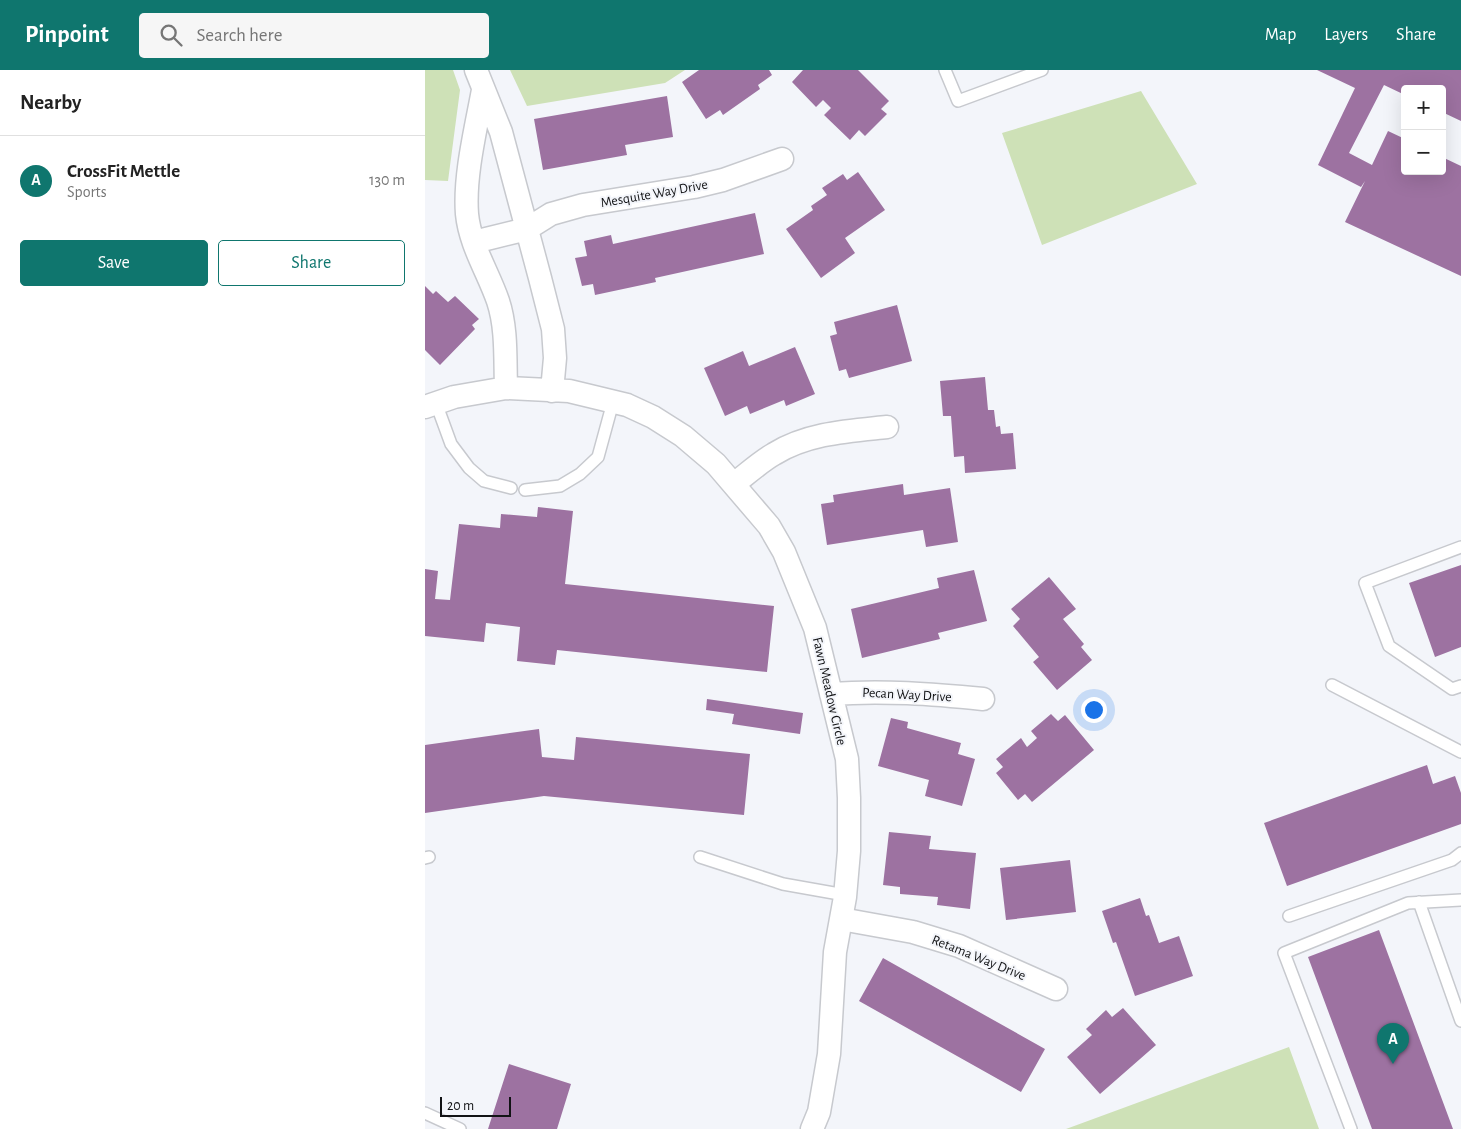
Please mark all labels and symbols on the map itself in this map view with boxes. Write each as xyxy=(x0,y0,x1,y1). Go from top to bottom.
street label: Mesquite Way Drive xyxy=(600,178,709,210)
street label: Fawn Meadow Circle xyxy=(810,636,848,747)
street label: Pecan Way Drive xyxy=(862,686,952,704)
your location xyxy=(1081,697,1107,723)
street label: Retama Way Drive xyxy=(930,933,1028,983)
pin: A xyxy=(1377,1023,1409,1064)
scale bar xyxy=(440,1094,511,1117)

